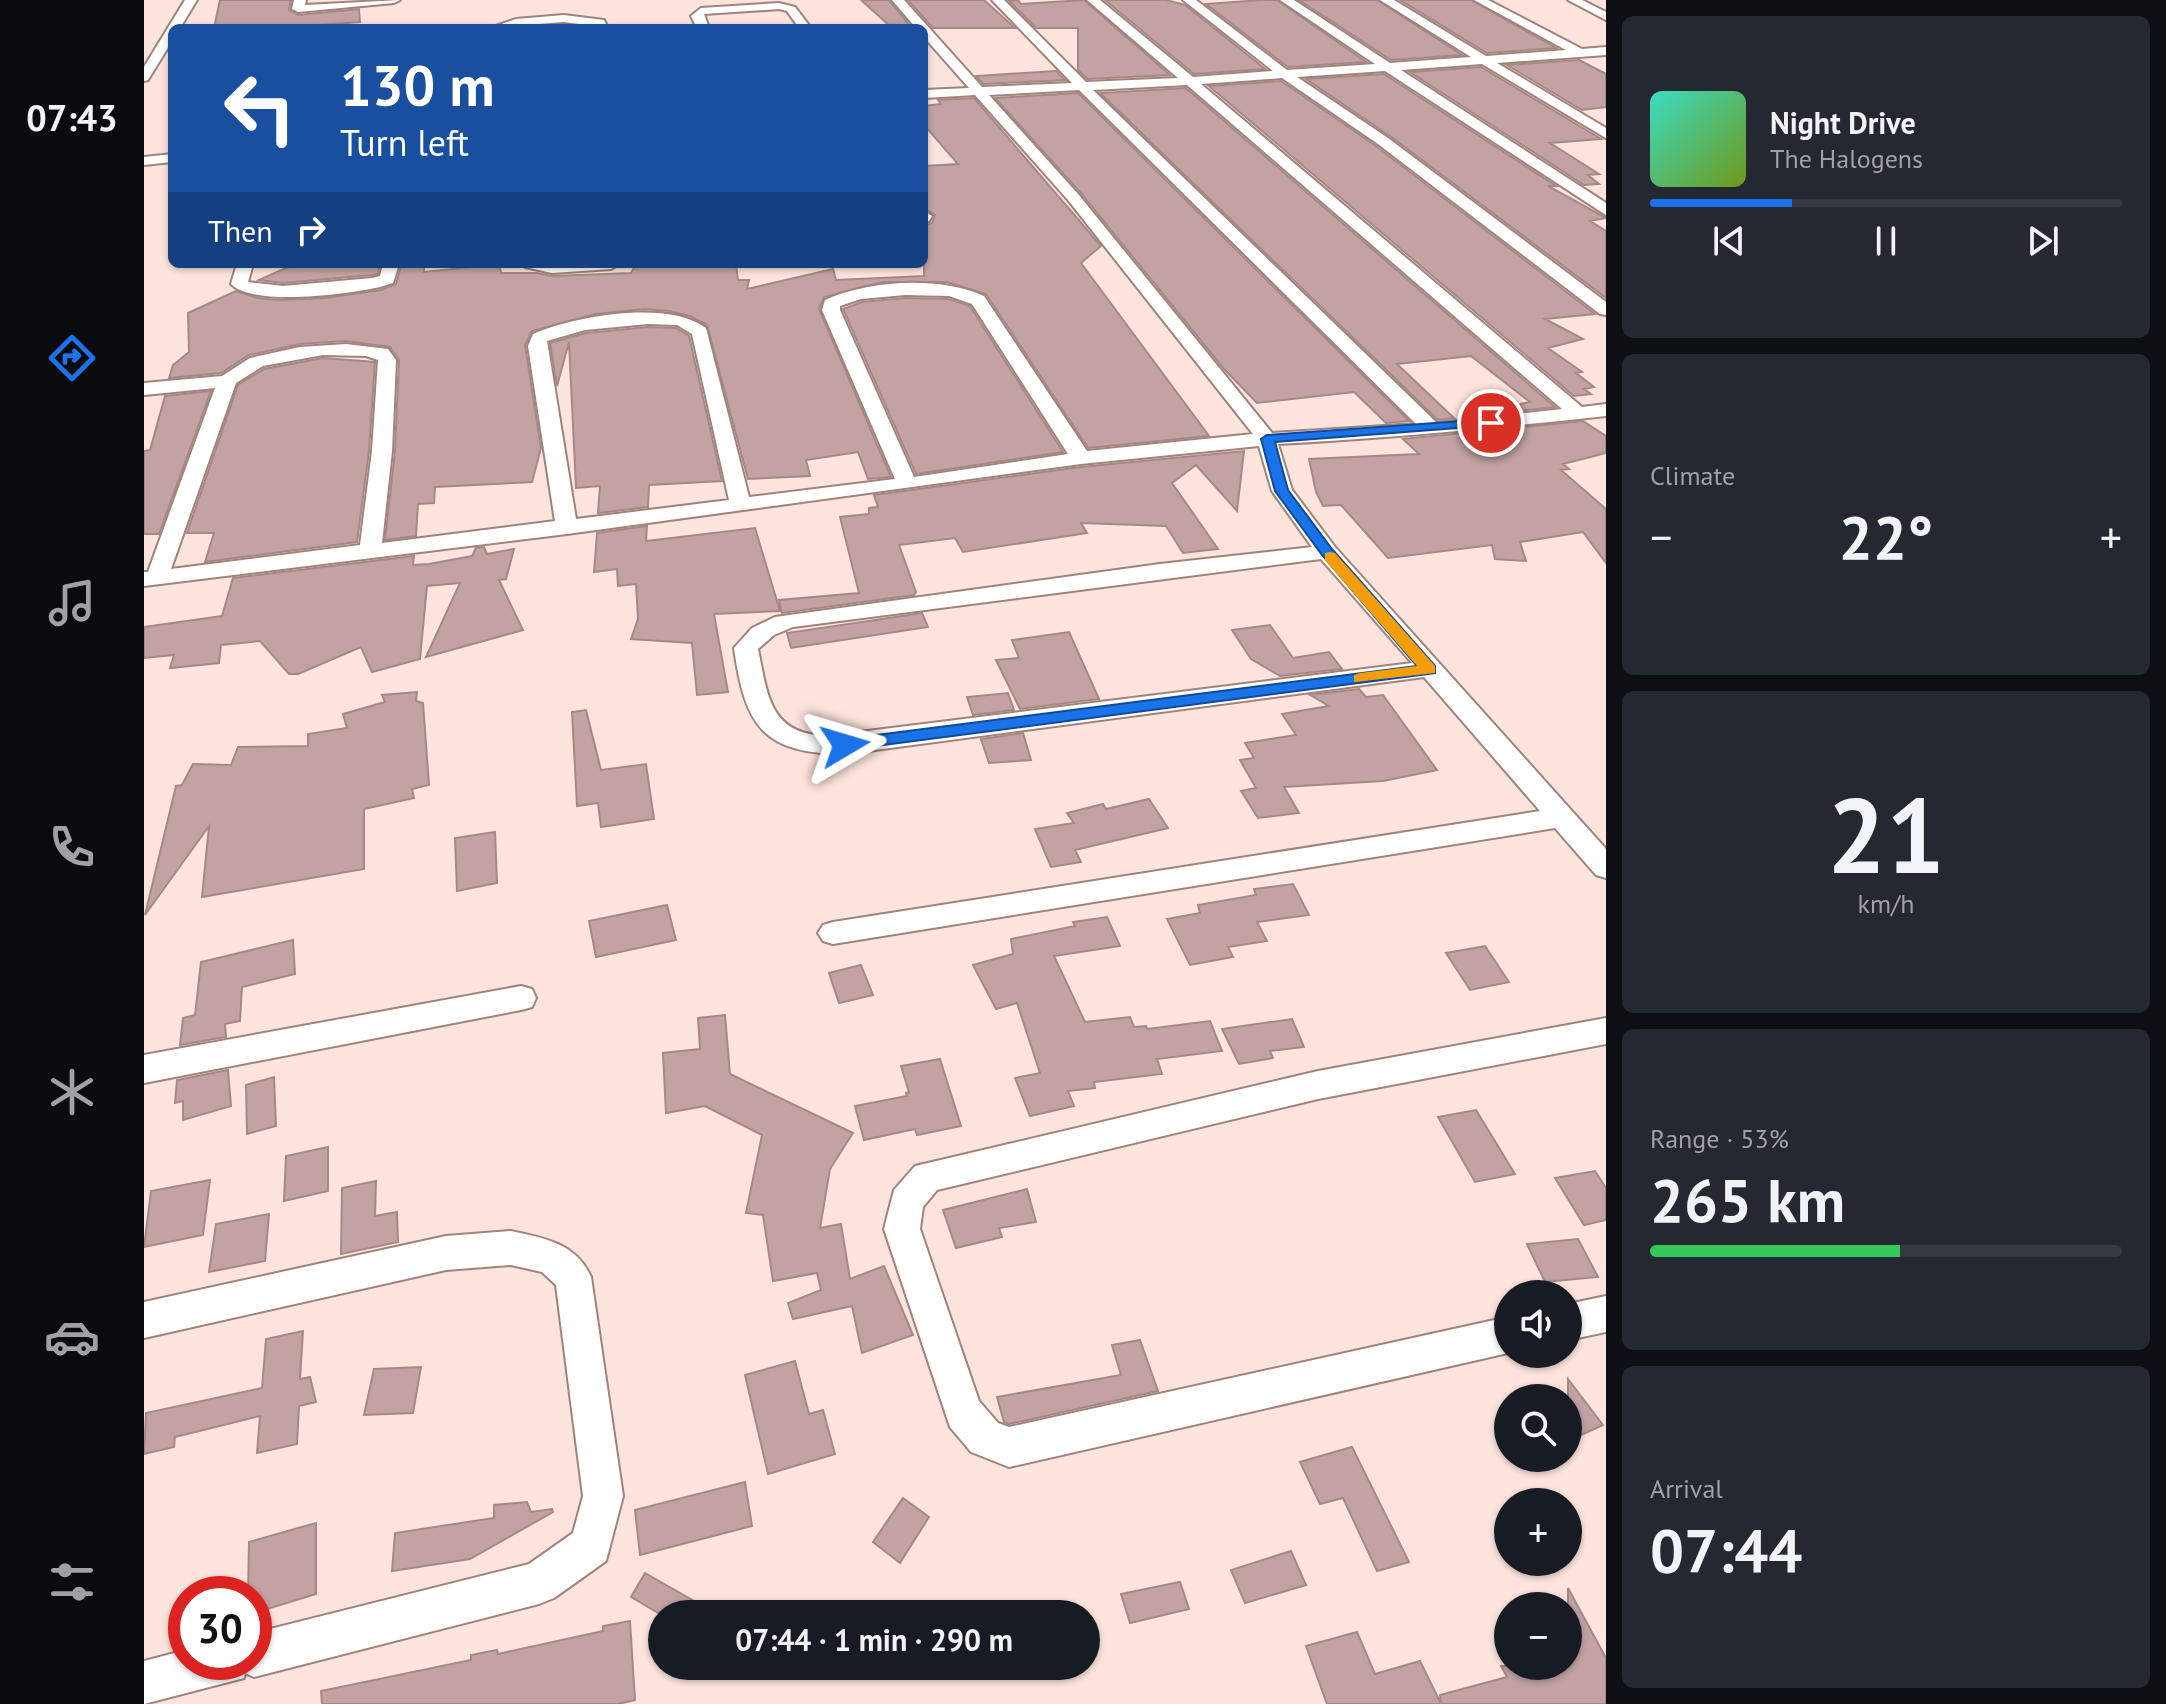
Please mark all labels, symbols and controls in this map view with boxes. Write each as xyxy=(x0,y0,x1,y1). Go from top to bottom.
text: 130 m xyxy=(340,49,495,121)
icon: left xyxy=(208,56,312,160)
text: 07:43 xyxy=(26,94,118,141)
text: Night Drive xyxy=(1770,103,1916,142)
text: Turn left xyxy=(340,119,469,166)
text: The Halogens xyxy=(1770,142,1923,175)
icon: right xyxy=(289,208,333,252)
text: Then xyxy=(208,211,273,250)
icon: previous xyxy=(1707,219,1751,263)
icon: pause xyxy=(1864,219,1908,263)
icon: next xyxy=(2021,219,2065,263)
icon: directions xyxy=(44,330,100,386)
pin xyxy=(1457,389,1525,457)
icon: arrive xyxy=(1469,401,1513,445)
text: Climate xyxy=(1650,459,1735,492)
text: 22° xyxy=(1839,498,1933,576)
text: − xyxy=(1650,508,1672,565)
text: + xyxy=(2100,508,2122,565)
icon: music xyxy=(44,575,100,631)
position arrow xyxy=(803,703,887,787)
text: 21 xyxy=(1827,767,1945,902)
icon: phone xyxy=(44,819,100,875)
text: km/h xyxy=(1858,887,1915,920)
icon: climate xyxy=(44,1064,100,1120)
text: Range · 53% xyxy=(1650,1122,1789,1155)
text: 265 km xyxy=(1650,1161,1845,1239)
map controls xyxy=(1494,1280,1582,1680)
button: sound xyxy=(1494,1280,1582,1368)
icon: car xyxy=(44,1309,100,1365)
button: search xyxy=(1494,1384,1582,1472)
text: Arrival xyxy=(1650,1472,1723,1505)
button: + xyxy=(1494,1488,1582,1576)
text: 07:44 xyxy=(1650,1511,1802,1589)
icon: filters xyxy=(44,1554,100,1610)
speed limit sign: 30 xyxy=(168,1576,272,1680)
button: − xyxy=(1494,1592,1582,1680)
text: 07:44 · 1 min · 290 m xyxy=(735,1620,1013,1659)

